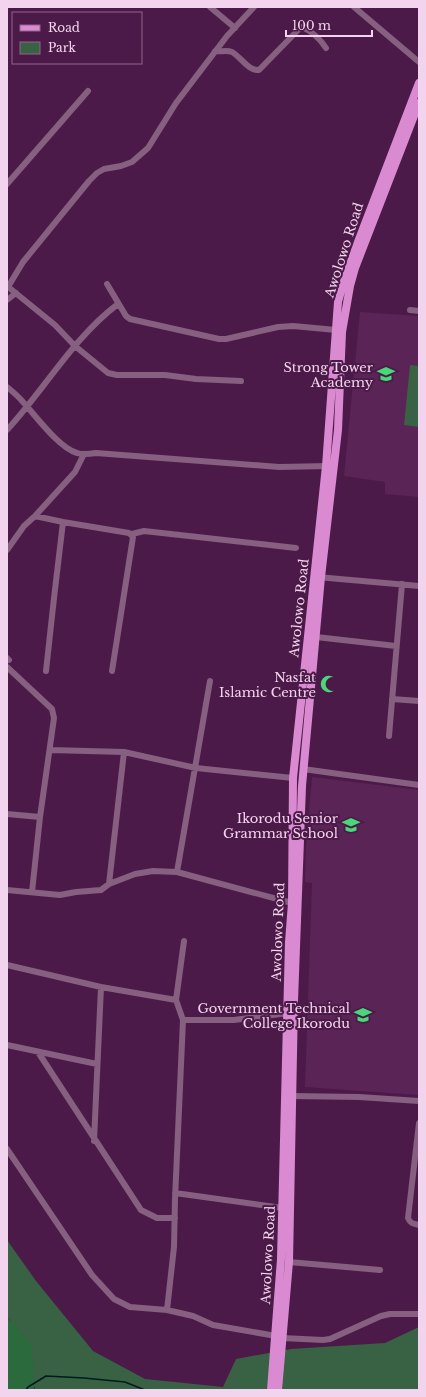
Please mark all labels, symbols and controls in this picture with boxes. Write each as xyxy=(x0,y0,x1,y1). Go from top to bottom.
legend xyxy=(12,12,142,64)
scale bar xyxy=(286,12,372,38)
text: 100 m xyxy=(292,18,331,33)
text: Road xyxy=(48,20,80,35)
text: Park xyxy=(48,40,76,55)
street label: Awolowo Road xyxy=(320,200,367,301)
place label: Strong Tower Academy xyxy=(284,359,374,391)
school or university icon: Strong Tower Academy xyxy=(376,364,396,384)
street label: Awolowo Road xyxy=(285,558,313,659)
place label: Nasfat Islamic Centre xyxy=(219,669,316,701)
mosque icon: Nasfat Islamic Centre xyxy=(319,674,339,694)
place label: Ikorodu Senior Grammar School xyxy=(223,810,339,842)
school or university icon: Ikorodu Senior Grammar School xyxy=(341,815,361,835)
street label: Awolowo Road xyxy=(268,882,288,983)
place label: Government Technical College Ikorodu xyxy=(197,1000,350,1032)
school or university icon: Government Technical College Ikorodu xyxy=(353,1005,373,1025)
street label: Awolowo Road xyxy=(257,1205,279,1306)

